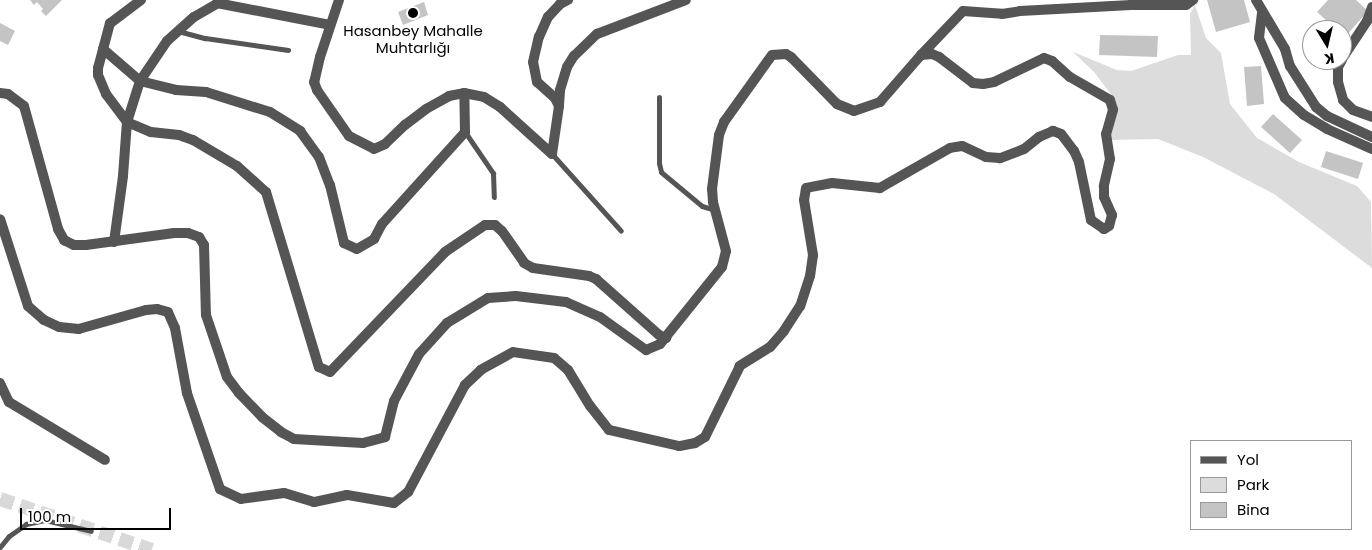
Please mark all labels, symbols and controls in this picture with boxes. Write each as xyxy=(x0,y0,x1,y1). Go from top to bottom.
marker: Hasanbey Mahalle Muhtarlığı xyxy=(407,7,419,19)
north arrow xyxy=(1302,20,1352,70)
place label: Hasanbey Mahalle Muhtarlığı xyxy=(343,21,483,56)
text: K xyxy=(1323,48,1336,69)
legend xyxy=(1190,440,1352,530)
text: Yol xyxy=(1237,449,1259,470)
text: Park xyxy=(1237,474,1269,495)
scale bar xyxy=(22,498,174,530)
text: Bina xyxy=(1237,499,1270,520)
text: 100 m xyxy=(28,506,71,527)

